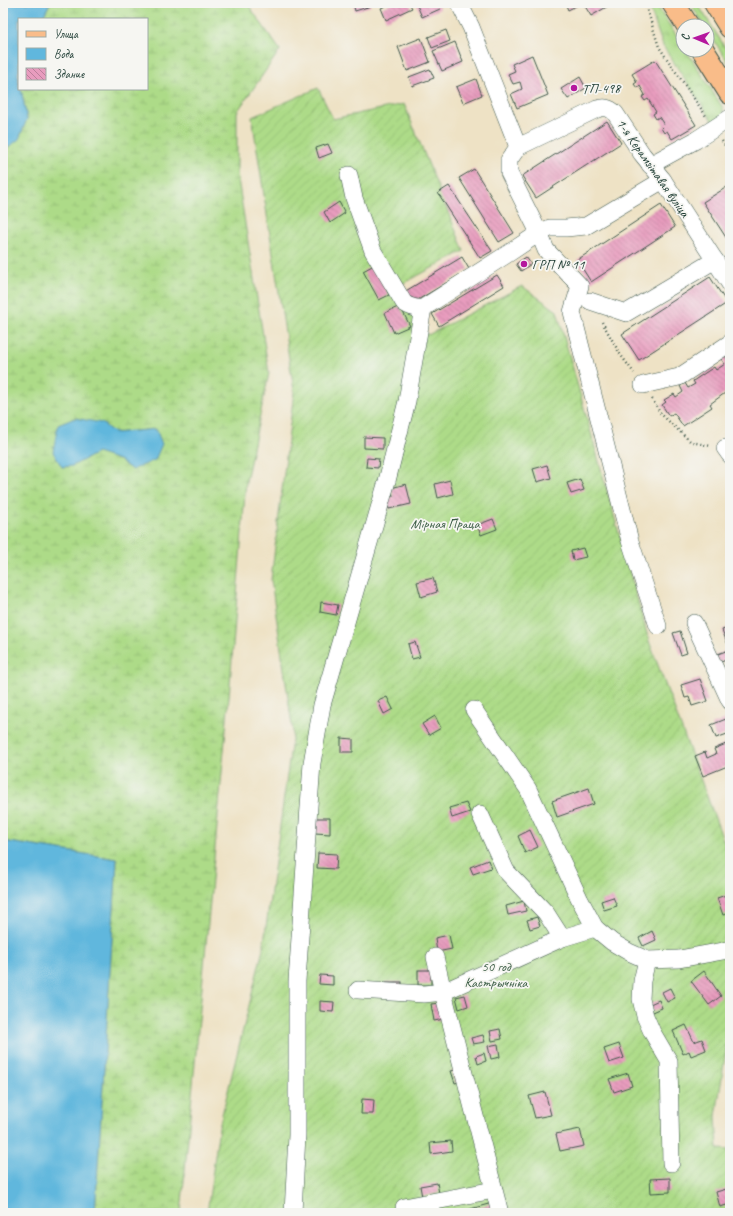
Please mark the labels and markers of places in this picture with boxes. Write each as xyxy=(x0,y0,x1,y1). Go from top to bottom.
place label: ТП-498 xyxy=(582,80,622,97)
marker: ТП-498 xyxy=(569,83,579,93)
place label: ГРП № 11 xyxy=(532,256,585,273)
marker: ГРП № 11 xyxy=(519,259,529,269)

